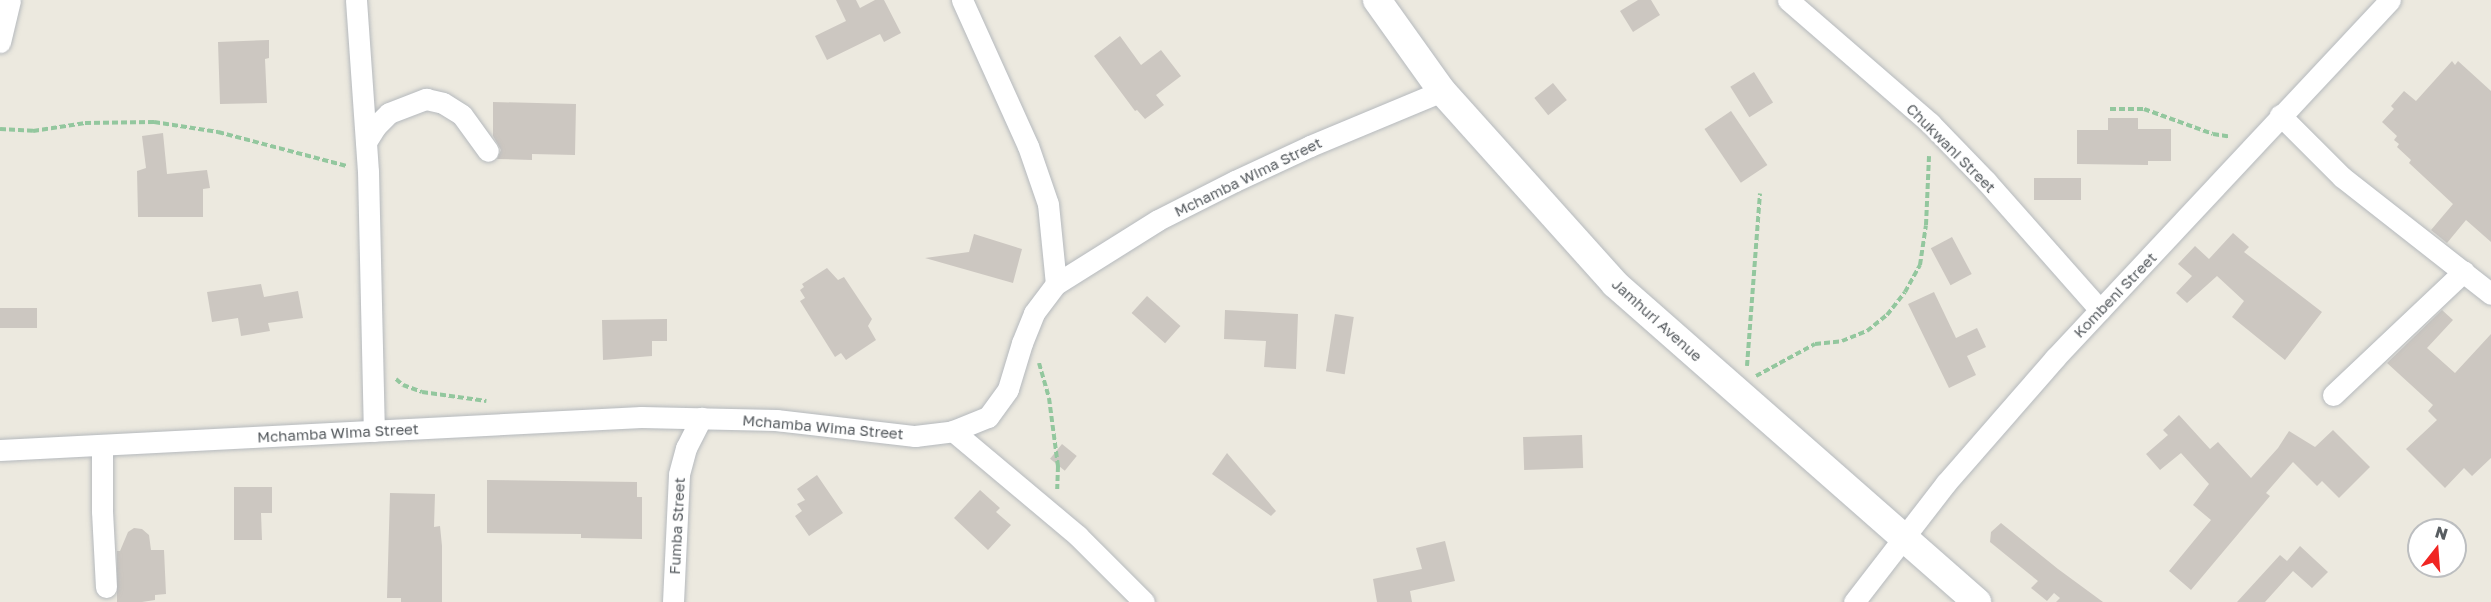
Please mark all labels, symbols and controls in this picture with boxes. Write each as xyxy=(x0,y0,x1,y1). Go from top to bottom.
street label: Chukwani Street xyxy=(1903,100,1999,196)
street label: Mchamba Wima Street xyxy=(1171,133,1325,221)
street label: Kombeni Street xyxy=(2070,249,2160,341)
street label: Jamhuri Avenue xyxy=(1608,275,1706,365)
street label: Mchamba Wima Street xyxy=(742,411,904,443)
street label: Mchamba Wima Street xyxy=(257,420,419,446)
street label: Fumba Street xyxy=(665,477,689,575)
north arrow xyxy=(2407,518,2467,578)
text: N xyxy=(2433,521,2450,544)

